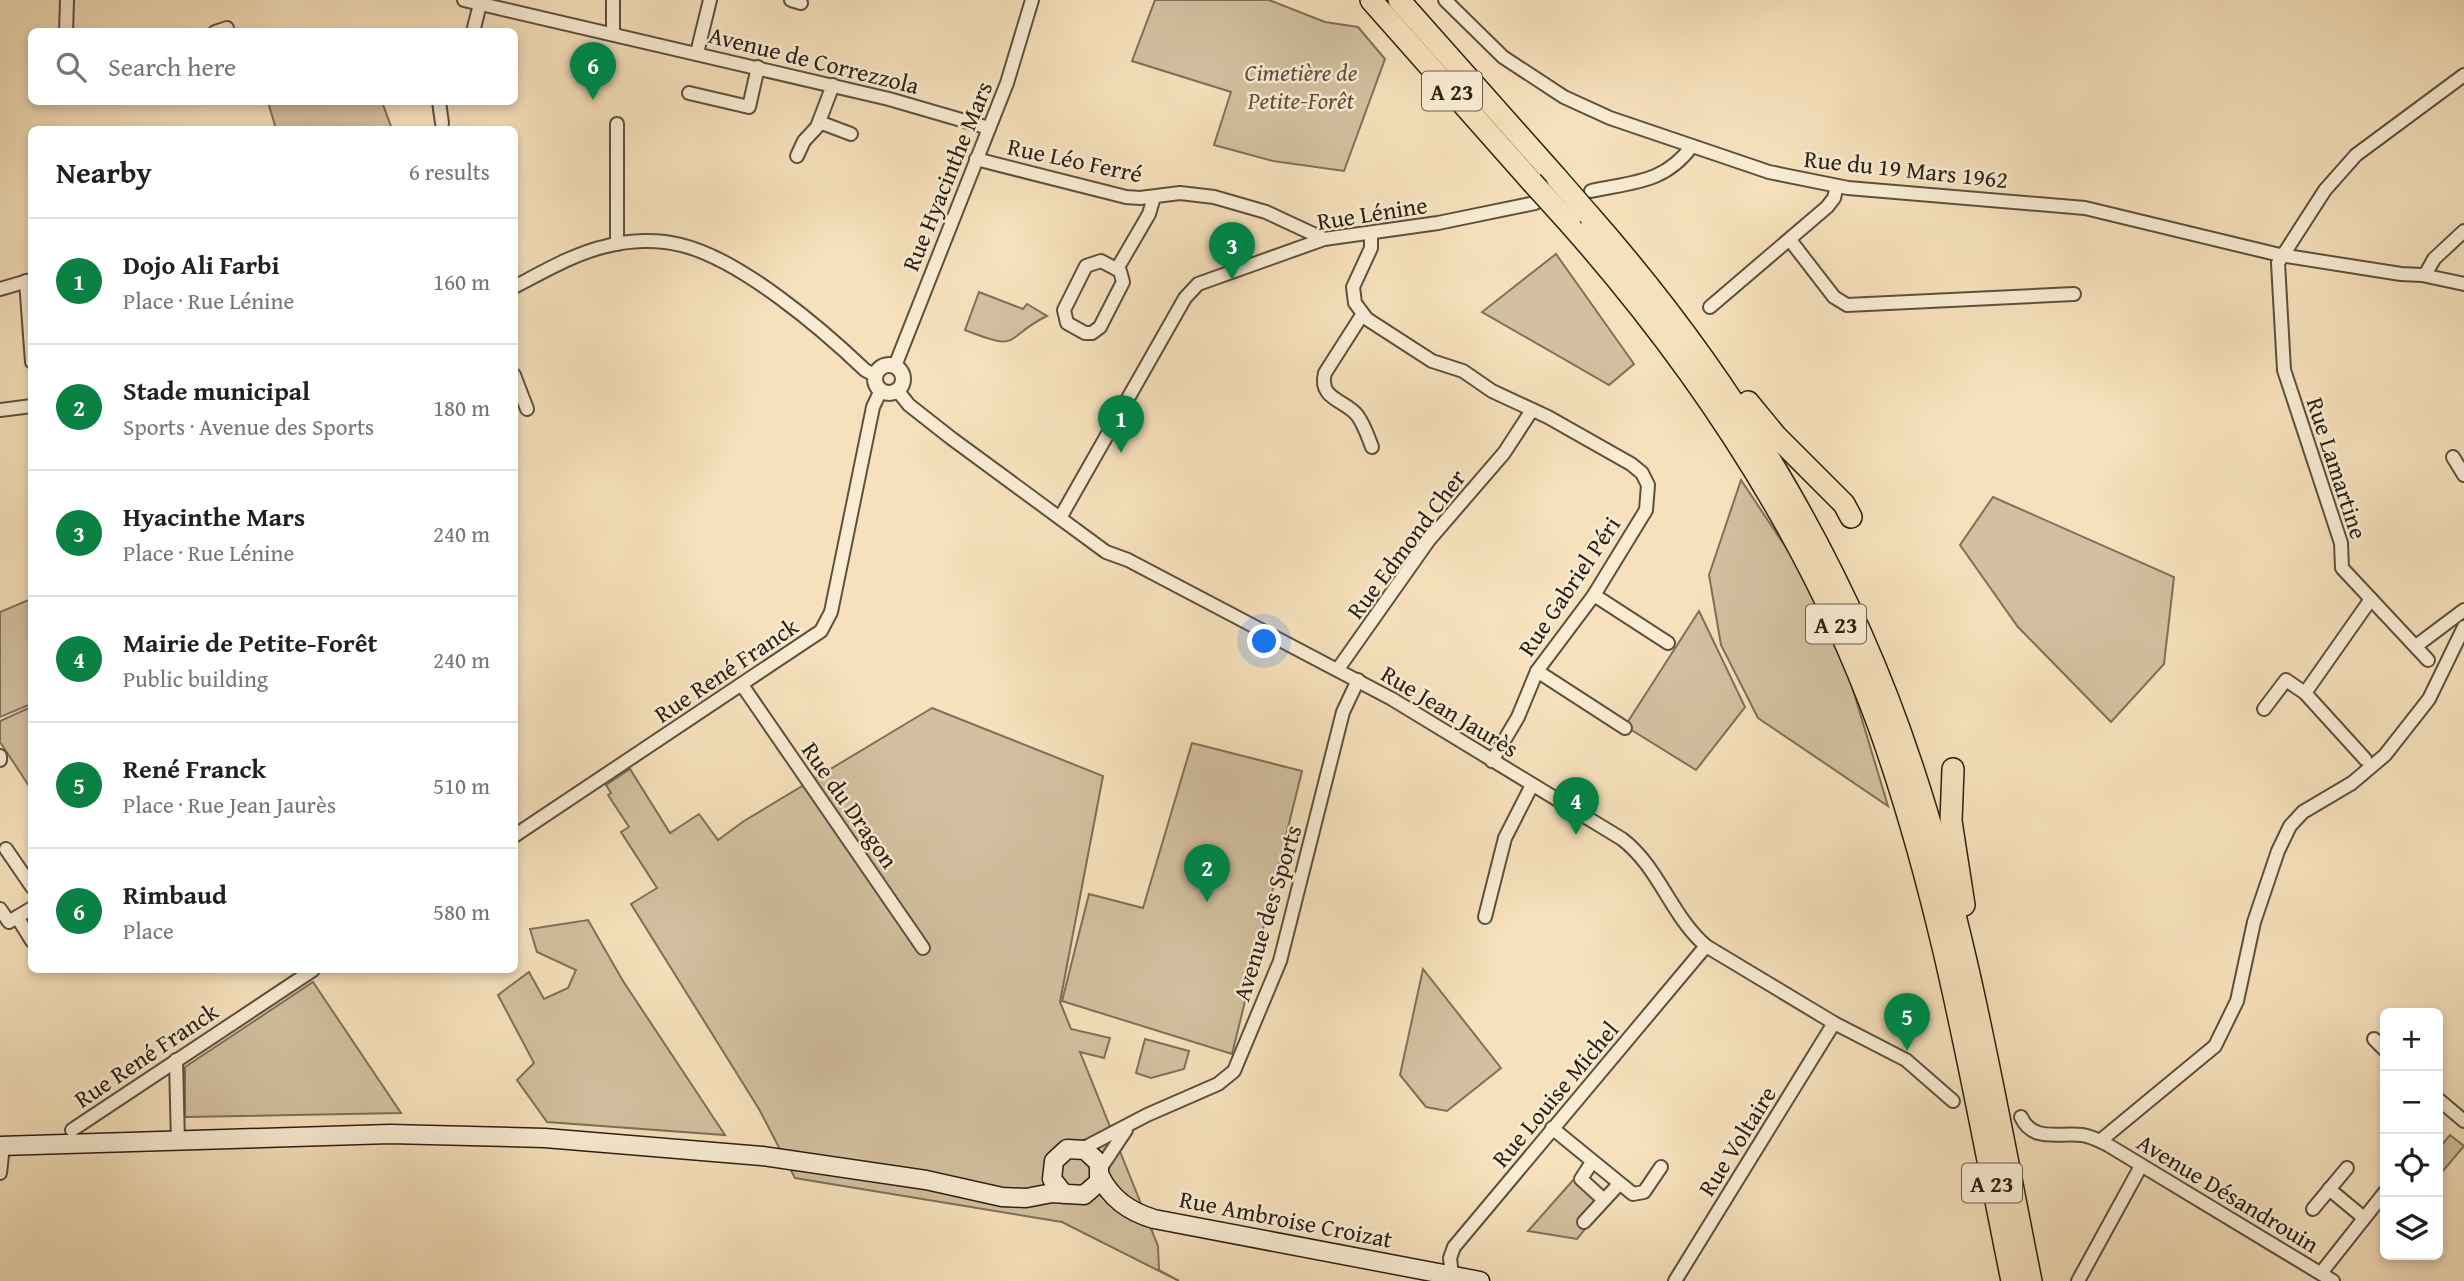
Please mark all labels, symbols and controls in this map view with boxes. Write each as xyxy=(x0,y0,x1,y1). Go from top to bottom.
street label: Avenue de Correzzola xyxy=(705,17,924,103)
search box xyxy=(28,28,518,105)
pin: 6 xyxy=(570,42,616,100)
text: Search here xyxy=(108,47,236,86)
icon: search xyxy=(52,48,90,86)
park label: Cimetière de Petite-Forêt xyxy=(1245,55,1358,118)
road number: A 23 xyxy=(1422,72,1482,110)
street label: Rue Hyacinthe Mars xyxy=(893,76,1001,276)
street label: Rue Léo Ferré xyxy=(1004,129,1146,191)
street label: Rue du 19 Mars 1962 xyxy=(1802,141,2010,197)
text: Nearby xyxy=(56,150,152,194)
text: 6 results xyxy=(409,155,490,188)
street label: Rue Lénine xyxy=(1314,187,1430,239)
pin: 3 xyxy=(1209,222,1255,280)
text: Dojo Ali Farbi xyxy=(123,245,280,284)
text: 1 xyxy=(73,265,85,298)
text: 160 m xyxy=(433,265,490,298)
text: Place · Rue Lénine xyxy=(123,284,294,317)
text: Stade municipal xyxy=(123,371,310,410)
text: 2 xyxy=(73,391,85,424)
text: 180 m xyxy=(433,391,490,424)
street label: Rue Lamartine xyxy=(2298,393,2376,543)
pin: 1 xyxy=(1098,395,1144,453)
text: Sports · Avenue des Sports xyxy=(123,410,374,443)
street label: Rue Edmond Cher xyxy=(1338,462,1474,626)
text: Hyacinthe Mars xyxy=(123,497,305,536)
street label: Rue Gabriel Péri xyxy=(1509,509,1629,663)
text: 3 xyxy=(73,517,85,550)
text: 240 m xyxy=(433,517,490,550)
text: Place · Rue Lénine xyxy=(123,536,294,569)
road number: A 23 xyxy=(1806,604,1866,644)
street label: Rue René Franck xyxy=(647,608,806,731)
text: Mairie de Petite-Forêt xyxy=(123,623,377,662)
your location xyxy=(1247,624,1281,658)
text: 4 xyxy=(73,643,85,676)
text: 240 m xyxy=(433,643,490,676)
street label: Rue Jean Jaurès xyxy=(1375,656,1525,766)
text: Public building xyxy=(123,662,268,695)
street label: Rue du Dragon xyxy=(793,734,907,876)
text: René Franck xyxy=(123,749,266,788)
text: 5 xyxy=(73,769,85,802)
text: 510 m xyxy=(433,769,490,802)
pin: 4 xyxy=(1553,777,1599,835)
text: Place · Rue Jean Jaurès xyxy=(123,788,336,821)
street label: Avenue des Sports xyxy=(1224,821,1310,1005)
pin: 2 xyxy=(1184,844,1230,902)
text: Rimbaud xyxy=(123,875,227,914)
text: 6 xyxy=(73,895,85,928)
text: 580 m xyxy=(433,895,490,928)
text: Place xyxy=(123,914,174,947)
street label: Rue René Franck xyxy=(67,993,226,1116)
pin: 5 xyxy=(1884,993,1930,1051)
map controls xyxy=(2380,1008,2443,1260)
button: + xyxy=(2380,1008,2443,1071)
street label: Rue Louise Michel xyxy=(1483,1013,1627,1175)
button: − xyxy=(2380,1071,2443,1134)
street label: Rue Voltaire xyxy=(1689,1079,1785,1203)
street label: Avenue Désandrouin xyxy=(2130,1125,2326,1262)
button: locate xyxy=(2380,1134,2443,1197)
road number: A 23 xyxy=(1962,1164,2022,1202)
street label: Rue Ambroise Croizat xyxy=(1176,1181,1396,1257)
button: layers xyxy=(2380,1197,2443,1260)

